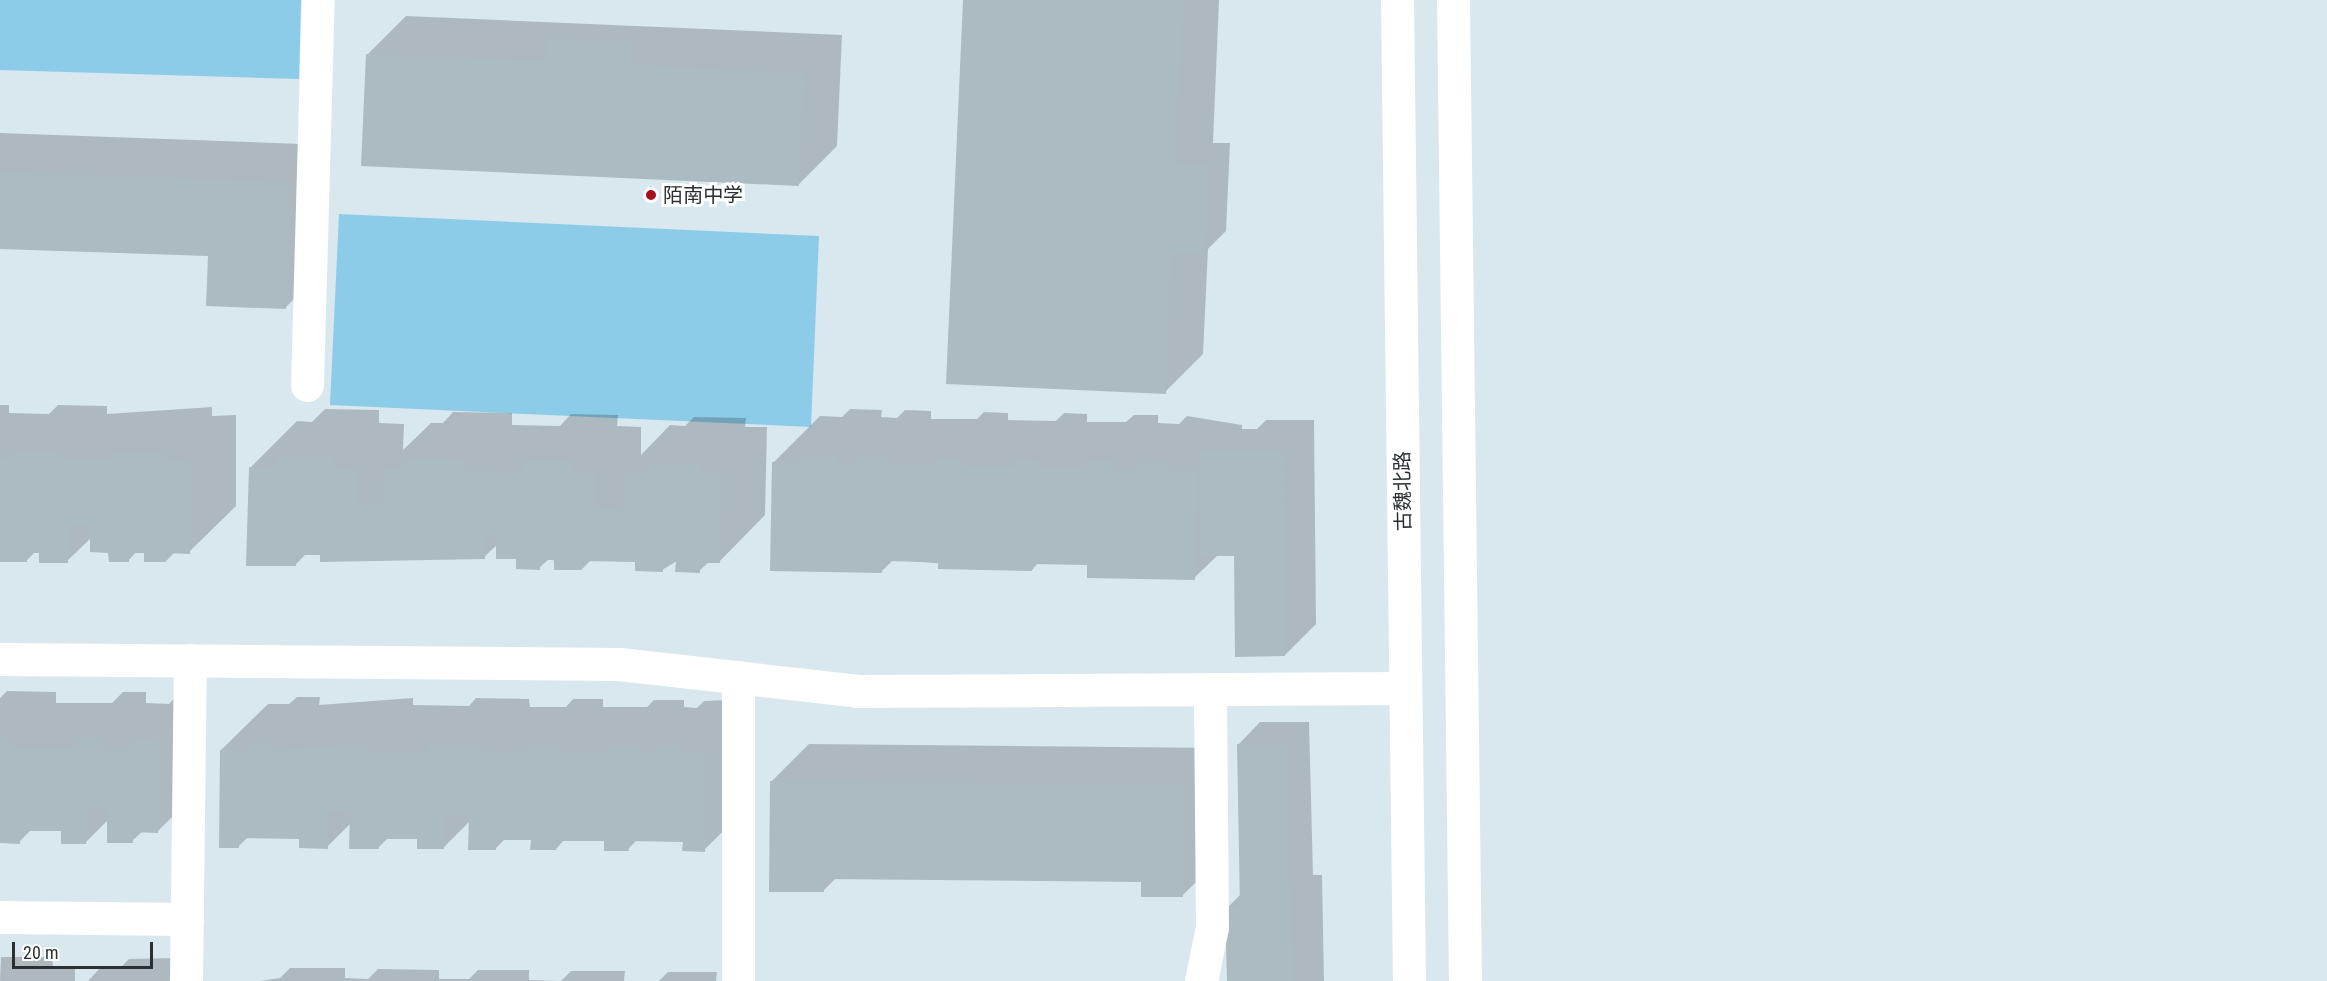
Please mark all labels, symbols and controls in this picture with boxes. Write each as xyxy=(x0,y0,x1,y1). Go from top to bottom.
place label: 陌南中学 xyxy=(663,183,743,207)
marker: 陌南中学 xyxy=(644,188,658,202)
street label: 古魏北路 xyxy=(1390,451,1416,531)
scale bar xyxy=(15,930,156,968)
text: 20 m xyxy=(23,942,58,963)

